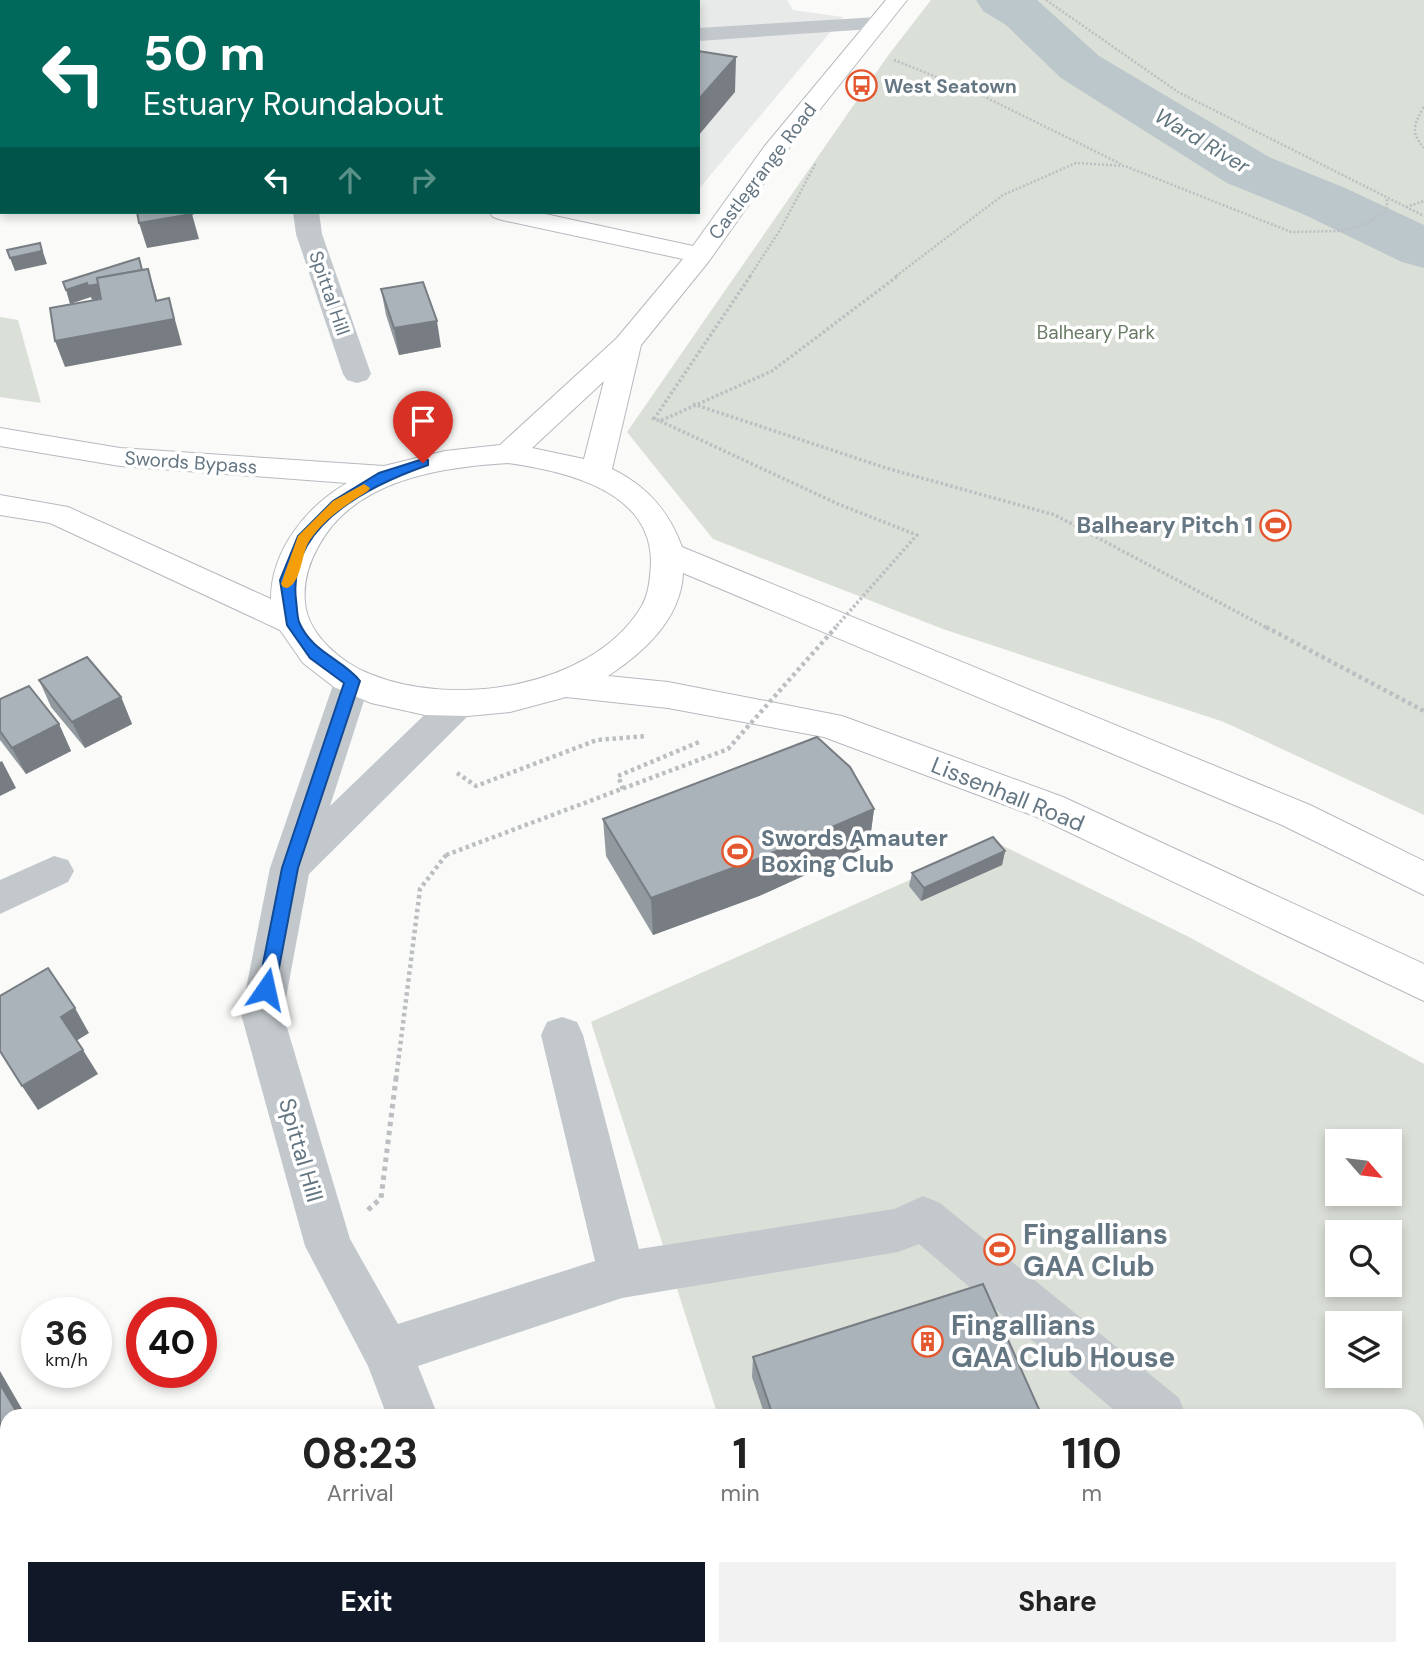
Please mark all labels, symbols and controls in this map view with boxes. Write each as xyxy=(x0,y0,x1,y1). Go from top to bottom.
text: 50 m xyxy=(143,21,266,85)
icon: left xyxy=(28,28,119,119)
bus stop icon: West Seatown xyxy=(844,69,878,103)
place label: West Seatown xyxy=(884,74,1017,99)
text: Estuary Roundabout xyxy=(143,83,444,125)
street label: Castlegrange Road xyxy=(703,98,822,245)
water label: Ward River xyxy=(1149,102,1256,181)
icon: left xyxy=(258,161,296,199)
icon: ahead xyxy=(331,161,369,199)
icon: right xyxy=(404,161,442,199)
street label: Spittal Hill xyxy=(303,247,356,339)
park label: Balheary Park xyxy=(1037,320,1156,345)
pin xyxy=(393,391,453,463)
icon: arrive xyxy=(404,402,442,440)
street label: Swords Bypass xyxy=(124,445,258,480)
sports icon: Balheary Pitch 1 xyxy=(1259,508,1293,542)
place label: Balheary Pitch 1 xyxy=(1076,510,1253,540)
street label: Lissenhall Road xyxy=(927,750,1089,838)
place label: Swords Amauter Boxing Club xyxy=(761,823,948,879)
sports icon: Swords Amauter Boxing Club xyxy=(721,834,755,868)
position arrow xyxy=(229,952,303,1026)
street label: Spittal Hill xyxy=(272,1095,330,1205)
north arrow xyxy=(1325,1129,1402,1206)
map controls xyxy=(1325,1129,1402,1388)
place label: Fingallians GAA Club xyxy=(1023,1216,1168,1285)
button: search xyxy=(1325,1220,1402,1297)
sports icon: Fingallians GAA Club xyxy=(983,1233,1017,1267)
speed limit sign: 40 xyxy=(126,1297,217,1388)
place label: Fingallians GAA Club House xyxy=(951,1307,1175,1376)
text: 36 xyxy=(45,1310,88,1356)
button: layers xyxy=(1325,1311,1402,1388)
building icon: Fingallians GAA Club House xyxy=(911,1324,945,1358)
text: km/h xyxy=(45,1348,88,1372)
text: 08:23 xyxy=(302,1426,418,1481)
text: 1 xyxy=(732,1426,748,1481)
text: 110 xyxy=(1062,1426,1122,1481)
text: Arrival xyxy=(327,1478,394,1508)
text: min xyxy=(720,1478,760,1508)
text: m xyxy=(1082,1478,1102,1508)
button: Exit xyxy=(28,1562,705,1642)
button: Share xyxy=(719,1562,1396,1642)

